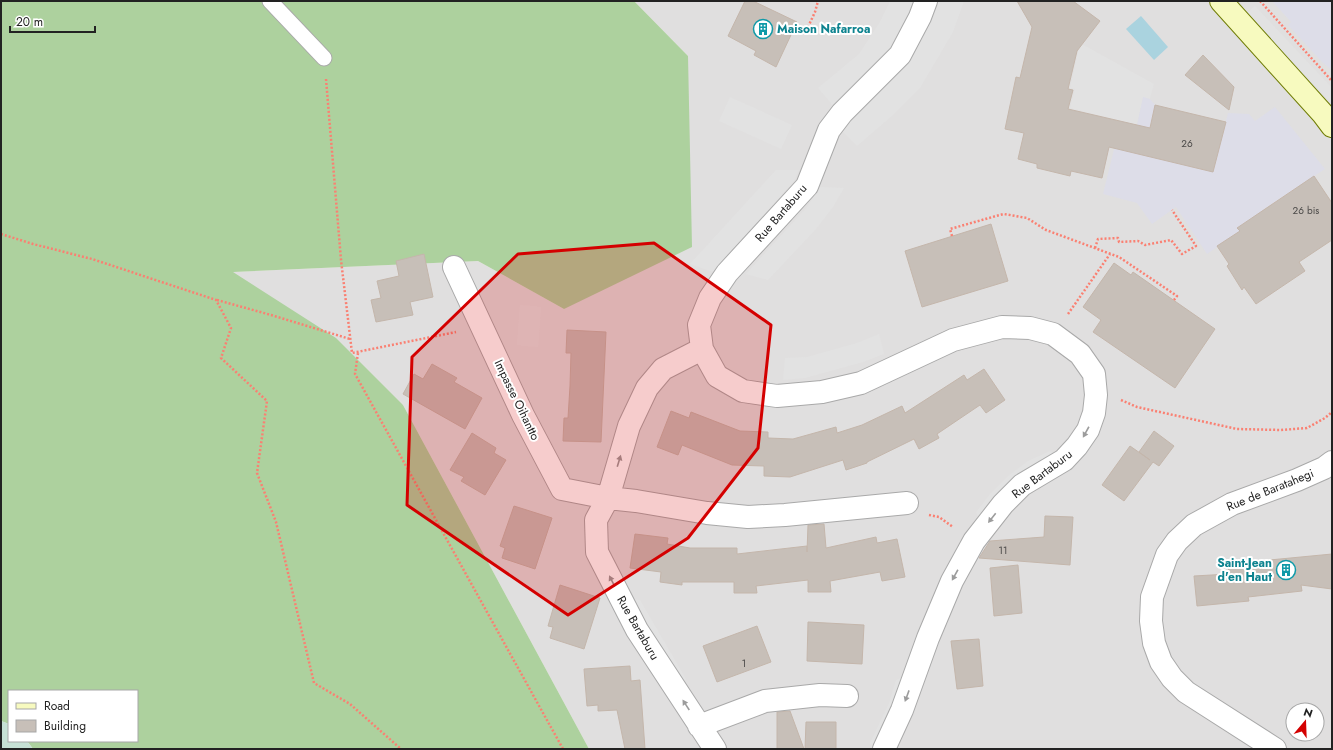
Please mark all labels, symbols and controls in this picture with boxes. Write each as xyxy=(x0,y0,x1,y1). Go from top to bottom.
scale bar xyxy=(10,8,95,34)
text: 20 m xyxy=(16,13,43,31)
building icon: Maison Nafarroa xyxy=(752,18,774,40)
place label: Maison Nafarroa xyxy=(777,20,870,38)
house number: 26 xyxy=(1181,136,1193,151)
street label: Rue Bartaburu xyxy=(751,180,811,246)
house number: 26 bis xyxy=(1293,203,1319,218)
street label: Impasse Oihantto xyxy=(490,357,544,444)
one-way arrow xyxy=(1083,426,1089,438)
street label: Rue Bartaburu xyxy=(1008,445,1076,503)
one-way arrow xyxy=(616,455,622,467)
street label: Rue de Baratahegi xyxy=(1224,464,1316,516)
one-way arrow xyxy=(987,513,996,524)
house number: 11 xyxy=(999,543,1008,558)
place label: Saint-Jean d'en Haut xyxy=(1217,554,1272,586)
building icon: Saint-Jean d'en Haut xyxy=(1275,559,1297,581)
one-way arrow xyxy=(951,569,958,581)
one-way arrow xyxy=(609,575,615,587)
street label: Rue Bartaburu xyxy=(612,592,664,664)
house number: 1 xyxy=(742,656,746,671)
legend xyxy=(8,690,138,742)
one-way arrow xyxy=(904,690,910,702)
text: Road xyxy=(44,697,70,715)
one-way arrow xyxy=(682,700,690,710)
north arrow xyxy=(1285,702,1325,742)
text: N xyxy=(1302,704,1315,722)
text: Building xyxy=(44,717,86,735)

